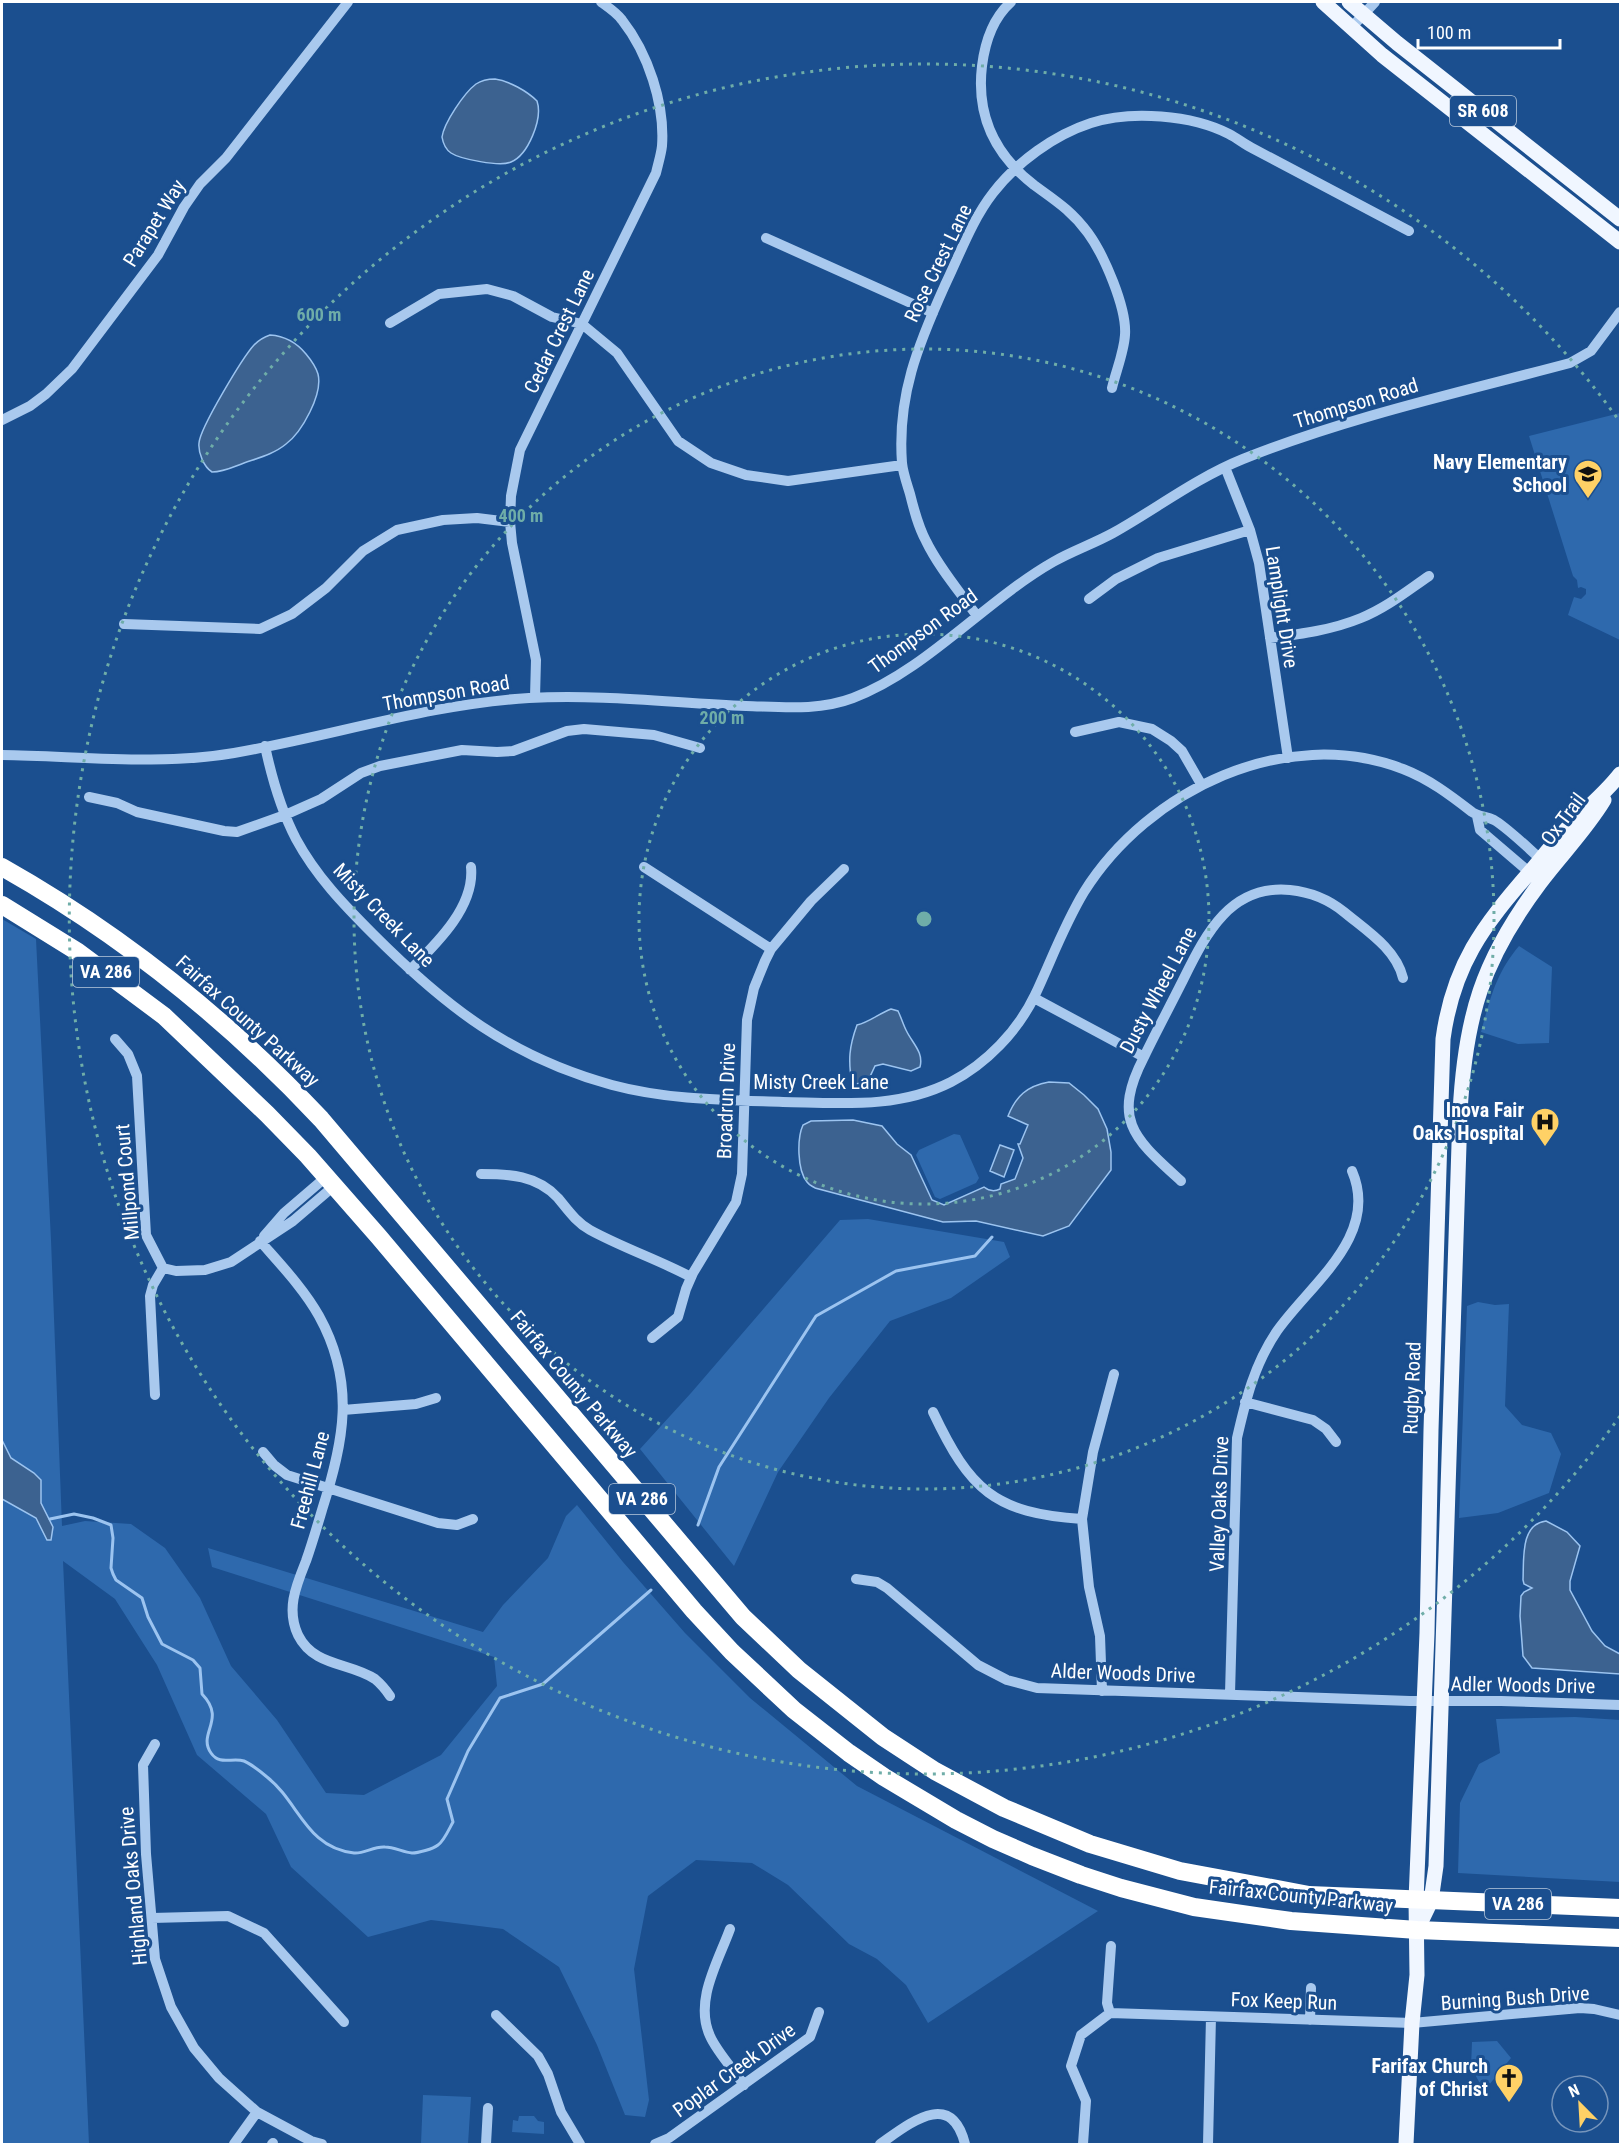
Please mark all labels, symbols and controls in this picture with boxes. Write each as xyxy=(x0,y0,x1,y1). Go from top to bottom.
scale bar xyxy=(1418,12,1560,50)
text: 100 m xyxy=(1427,22,1471,43)
road number: SR 608 xyxy=(1450,96,1516,126)
street label: Parapet Way xyxy=(118,175,190,271)
street label: Rose Crest Lane xyxy=(899,200,977,326)
street label: Cedar Crest Lane xyxy=(519,265,599,397)
text: 600 m xyxy=(297,304,341,325)
street label: Thompson Road xyxy=(1291,373,1421,433)
place label: Navy Elementary School xyxy=(1433,450,1567,497)
school or university icon: Navy Elementary School xyxy=(1572,458,1604,500)
text: 400 m xyxy=(499,505,543,526)
street label: Lamplight Drive xyxy=(1261,544,1303,670)
street label: Thompson Road xyxy=(864,583,982,679)
street label: Thompson Road xyxy=(381,670,511,716)
text: 200 m xyxy=(700,707,744,728)
street label: Ox Trail xyxy=(1536,788,1590,850)
street label: Misty Creek Lane xyxy=(328,858,440,972)
centre of rings xyxy=(914,909,934,929)
street label: Dusty Wheel Lane xyxy=(1115,923,1201,1057)
street label: Fairfax County Parkway xyxy=(171,950,325,1092)
road number: VA 286 xyxy=(73,957,139,987)
street label: Broadrun Drive xyxy=(712,1042,740,1160)
street label: Misty Creek Lane xyxy=(753,1070,889,1094)
place label: Inova Fair Oaks Hospital xyxy=(1412,1098,1524,1145)
hospital icon: Inova Fair Oaks Hospital xyxy=(1529,1106,1561,1148)
street label: Millpond Court xyxy=(110,1123,144,1241)
street label: Fairfax County Parkway xyxy=(505,1305,643,1463)
street label: Rugby Road xyxy=(1398,1341,1426,1435)
street label: Freehill Lane xyxy=(285,1428,335,1532)
street label: Valley Oaks Drive xyxy=(1205,1436,1233,1572)
road number: VA 286 xyxy=(609,1484,675,1514)
street label: Alder Woods Drive xyxy=(1050,1658,1196,1688)
street label: Adler Woods Drive xyxy=(1450,1672,1596,1698)
street label: Highland Oaks Drive xyxy=(114,1806,152,1966)
street label: Fairfax County Parkway xyxy=(1208,1874,1394,1918)
road number: VA 286 xyxy=(1485,1889,1551,1919)
street label: Burning Bush Drive xyxy=(1440,1981,1590,2015)
street label: Fox Keep Run xyxy=(1230,1987,1338,2015)
street label: Poplar Creek Drive xyxy=(668,2018,800,2122)
place label: Farifax Church of Christ xyxy=(1372,2054,1488,2101)
church icon: Farifax Church of Christ xyxy=(1493,2062,1525,2104)
north arrow xyxy=(1550,2074,1610,2134)
text: N xyxy=(1566,2080,1582,2101)

